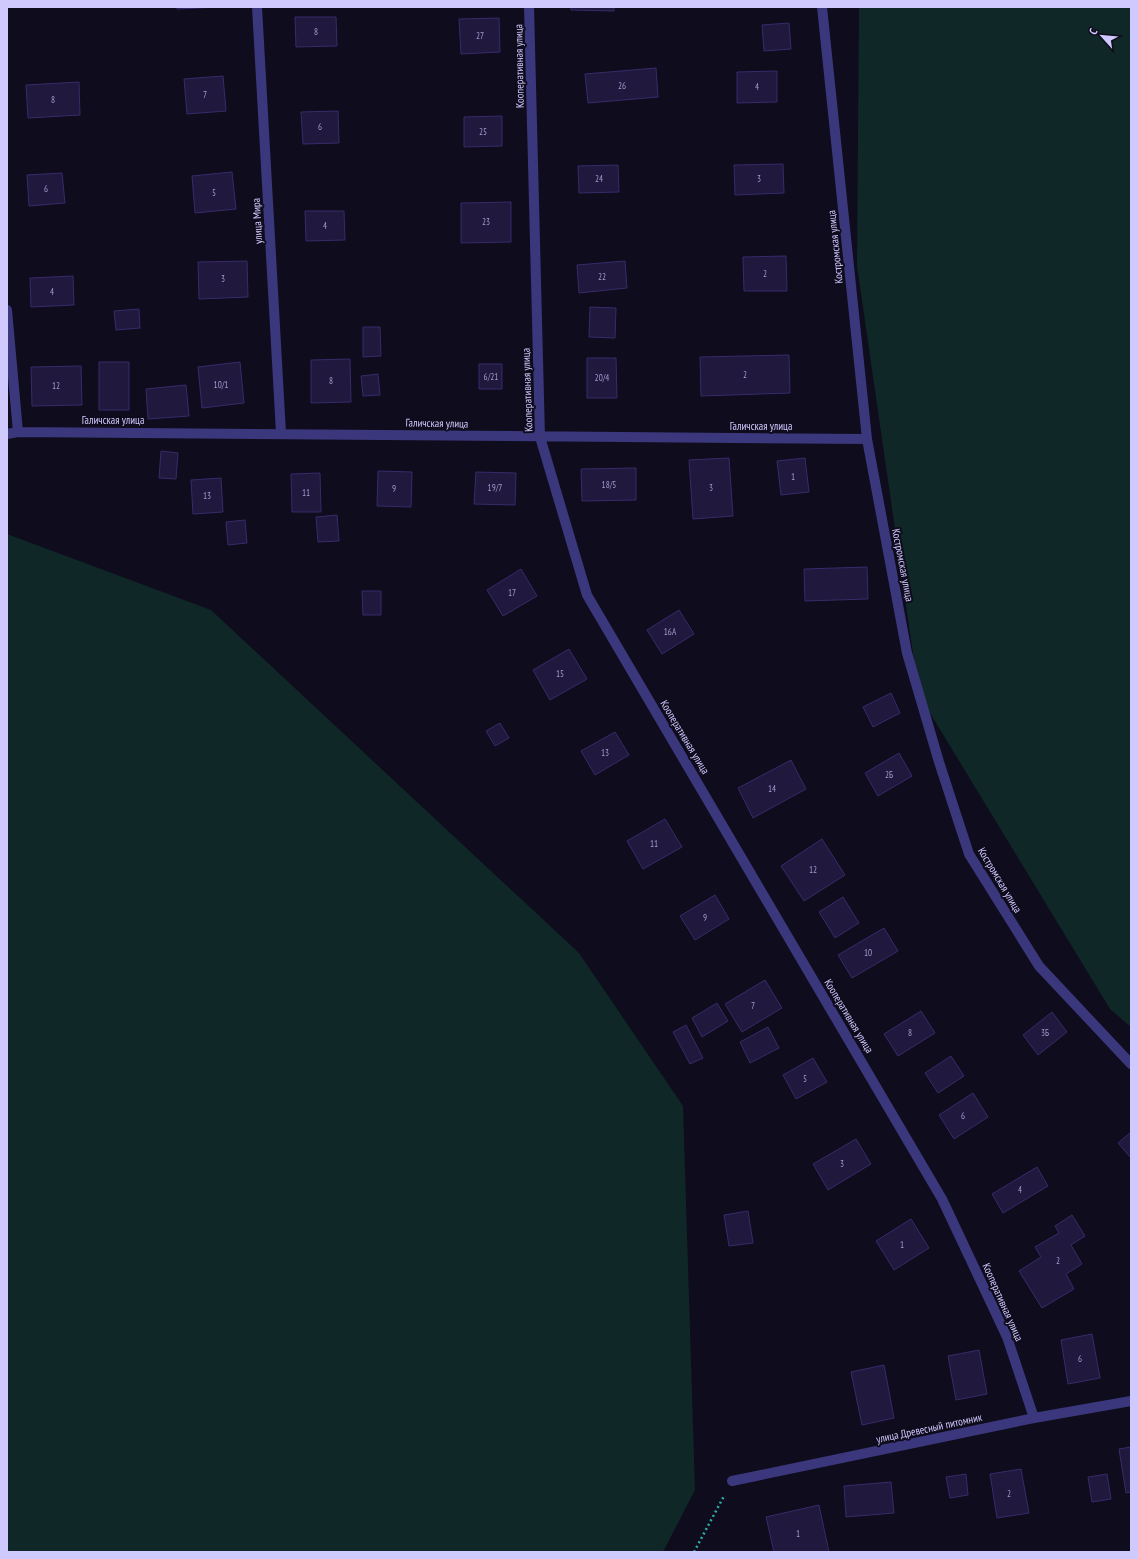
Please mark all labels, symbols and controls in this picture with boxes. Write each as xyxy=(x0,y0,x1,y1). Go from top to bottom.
north arrow xyxy=(1082,16,1122,56)
street label: Кооперативная улица xyxy=(511,24,527,108)
house number: 8 xyxy=(314,26,318,37)
text: С xyxy=(1086,26,1100,37)
house number: 27 xyxy=(476,30,484,41)
house number: 26 xyxy=(618,80,626,91)
house number: 4 xyxy=(755,81,759,92)
house number: 7 xyxy=(203,89,207,100)
house number: 8 xyxy=(51,94,55,105)
house number: 6 xyxy=(318,121,322,132)
house number: 25 xyxy=(479,126,487,137)
house number: 24 xyxy=(595,173,603,184)
house number: 3 xyxy=(757,173,761,184)
house number: 6 xyxy=(44,183,48,194)
house number: 5 xyxy=(212,187,216,198)
street label: улица Мира xyxy=(249,198,265,244)
street label: Костромская улица xyxy=(824,210,846,284)
house number: 23 xyxy=(482,216,490,227)
house number: 4 xyxy=(323,220,327,231)
house number: 2 xyxy=(763,268,767,279)
house number: 22 xyxy=(598,271,606,282)
house number: 3 xyxy=(221,273,225,284)
house number: 4 xyxy=(50,286,54,297)
street label: Кооперативная улица xyxy=(519,348,535,432)
house number: 2 xyxy=(743,369,747,380)
house number: 6/21 xyxy=(484,371,498,382)
house number: 20/4 xyxy=(595,372,609,383)
house number: 8 xyxy=(329,375,333,386)
house number: 10/1 xyxy=(214,379,228,390)
house number: 12 xyxy=(52,380,60,391)
street label: Галичская улица xyxy=(82,413,144,427)
street label: Галичская улица xyxy=(406,415,468,431)
street label: Галичская улица xyxy=(730,419,792,433)
house number: 1 xyxy=(791,471,795,482)
house number: 18/5 xyxy=(602,479,616,490)
house number: 19/7 xyxy=(488,482,502,493)
house number: 3 xyxy=(709,482,713,493)
house number: 9 xyxy=(392,483,396,494)
house number: 11 xyxy=(302,487,310,498)
house number: 13 xyxy=(203,490,211,501)
street label: Костромская улица xyxy=(889,527,917,603)
house number: 17 xyxy=(508,587,516,598)
house number: 16А xyxy=(664,626,677,637)
house number: 15 xyxy=(556,668,564,679)
street label: Кооперативная улица xyxy=(657,697,713,777)
house number: 13 xyxy=(601,747,609,758)
house number: 2Б xyxy=(885,769,893,780)
house number: 14 xyxy=(768,783,776,794)
house number: 11 xyxy=(650,838,658,849)
street label: Костромская улица xyxy=(975,845,1025,915)
house number: 12 xyxy=(809,864,817,875)
house number: 9 xyxy=(703,912,707,923)
house number: 10 xyxy=(864,947,872,958)
street label: Кооперативная улица xyxy=(821,976,877,1056)
house number: 7 xyxy=(751,1000,755,1011)
house number: 8 xyxy=(908,1027,912,1038)
house number: 3Б xyxy=(1041,1027,1049,1038)
house number: 5 xyxy=(803,1073,807,1084)
house number: 6 xyxy=(961,1110,965,1121)
house number: 3 xyxy=(840,1158,844,1169)
house number: 4 xyxy=(1018,1184,1022,1195)
house number: 1 xyxy=(900,1239,904,1250)
house number: 2 xyxy=(1056,1255,1060,1266)
street label: Кооперативная улица xyxy=(980,1261,1026,1343)
house number: 6 xyxy=(1078,1353,1082,1364)
street label: улица Древесный питомник xyxy=(875,1410,984,1446)
house number: 2 xyxy=(1007,1488,1011,1499)
house number: 1 xyxy=(796,1528,800,1539)

